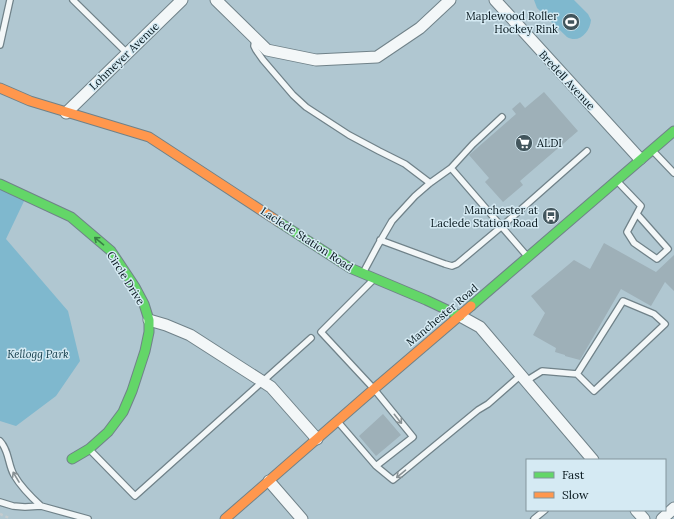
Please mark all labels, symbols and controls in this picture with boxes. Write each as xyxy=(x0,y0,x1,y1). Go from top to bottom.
place label: Maplewood Roller Hockey Rink xyxy=(466,9,558,36)
sports icon: Maplewood Roller Hockey Rink xyxy=(561,12,581,32)
street label: Lohmeyer Avenue xyxy=(86,19,162,93)
street label: Bredell Avenue xyxy=(536,47,598,113)
supermarket icon: ALDI xyxy=(514,133,534,153)
place label: ALDI xyxy=(536,136,562,150)
place label: Manchester at Laclede Station Road xyxy=(431,203,539,230)
street label: Laclede Station Road xyxy=(258,204,356,274)
bus stop icon: Manchester at Laclede Station Road xyxy=(541,206,561,226)
one-way arrow xyxy=(94,236,104,245)
street label: Circle Drive xyxy=(104,249,148,307)
street label: Manchester Road xyxy=(403,281,481,349)
park label: Kellogg Park xyxy=(7,347,69,361)
one-way arrow xyxy=(394,414,403,424)
legend xyxy=(526,459,666,511)
text: Fast xyxy=(562,467,585,482)
one-way arrow xyxy=(396,470,406,479)
one-way arrow xyxy=(11,471,19,483)
text: Slow xyxy=(562,487,589,502)

